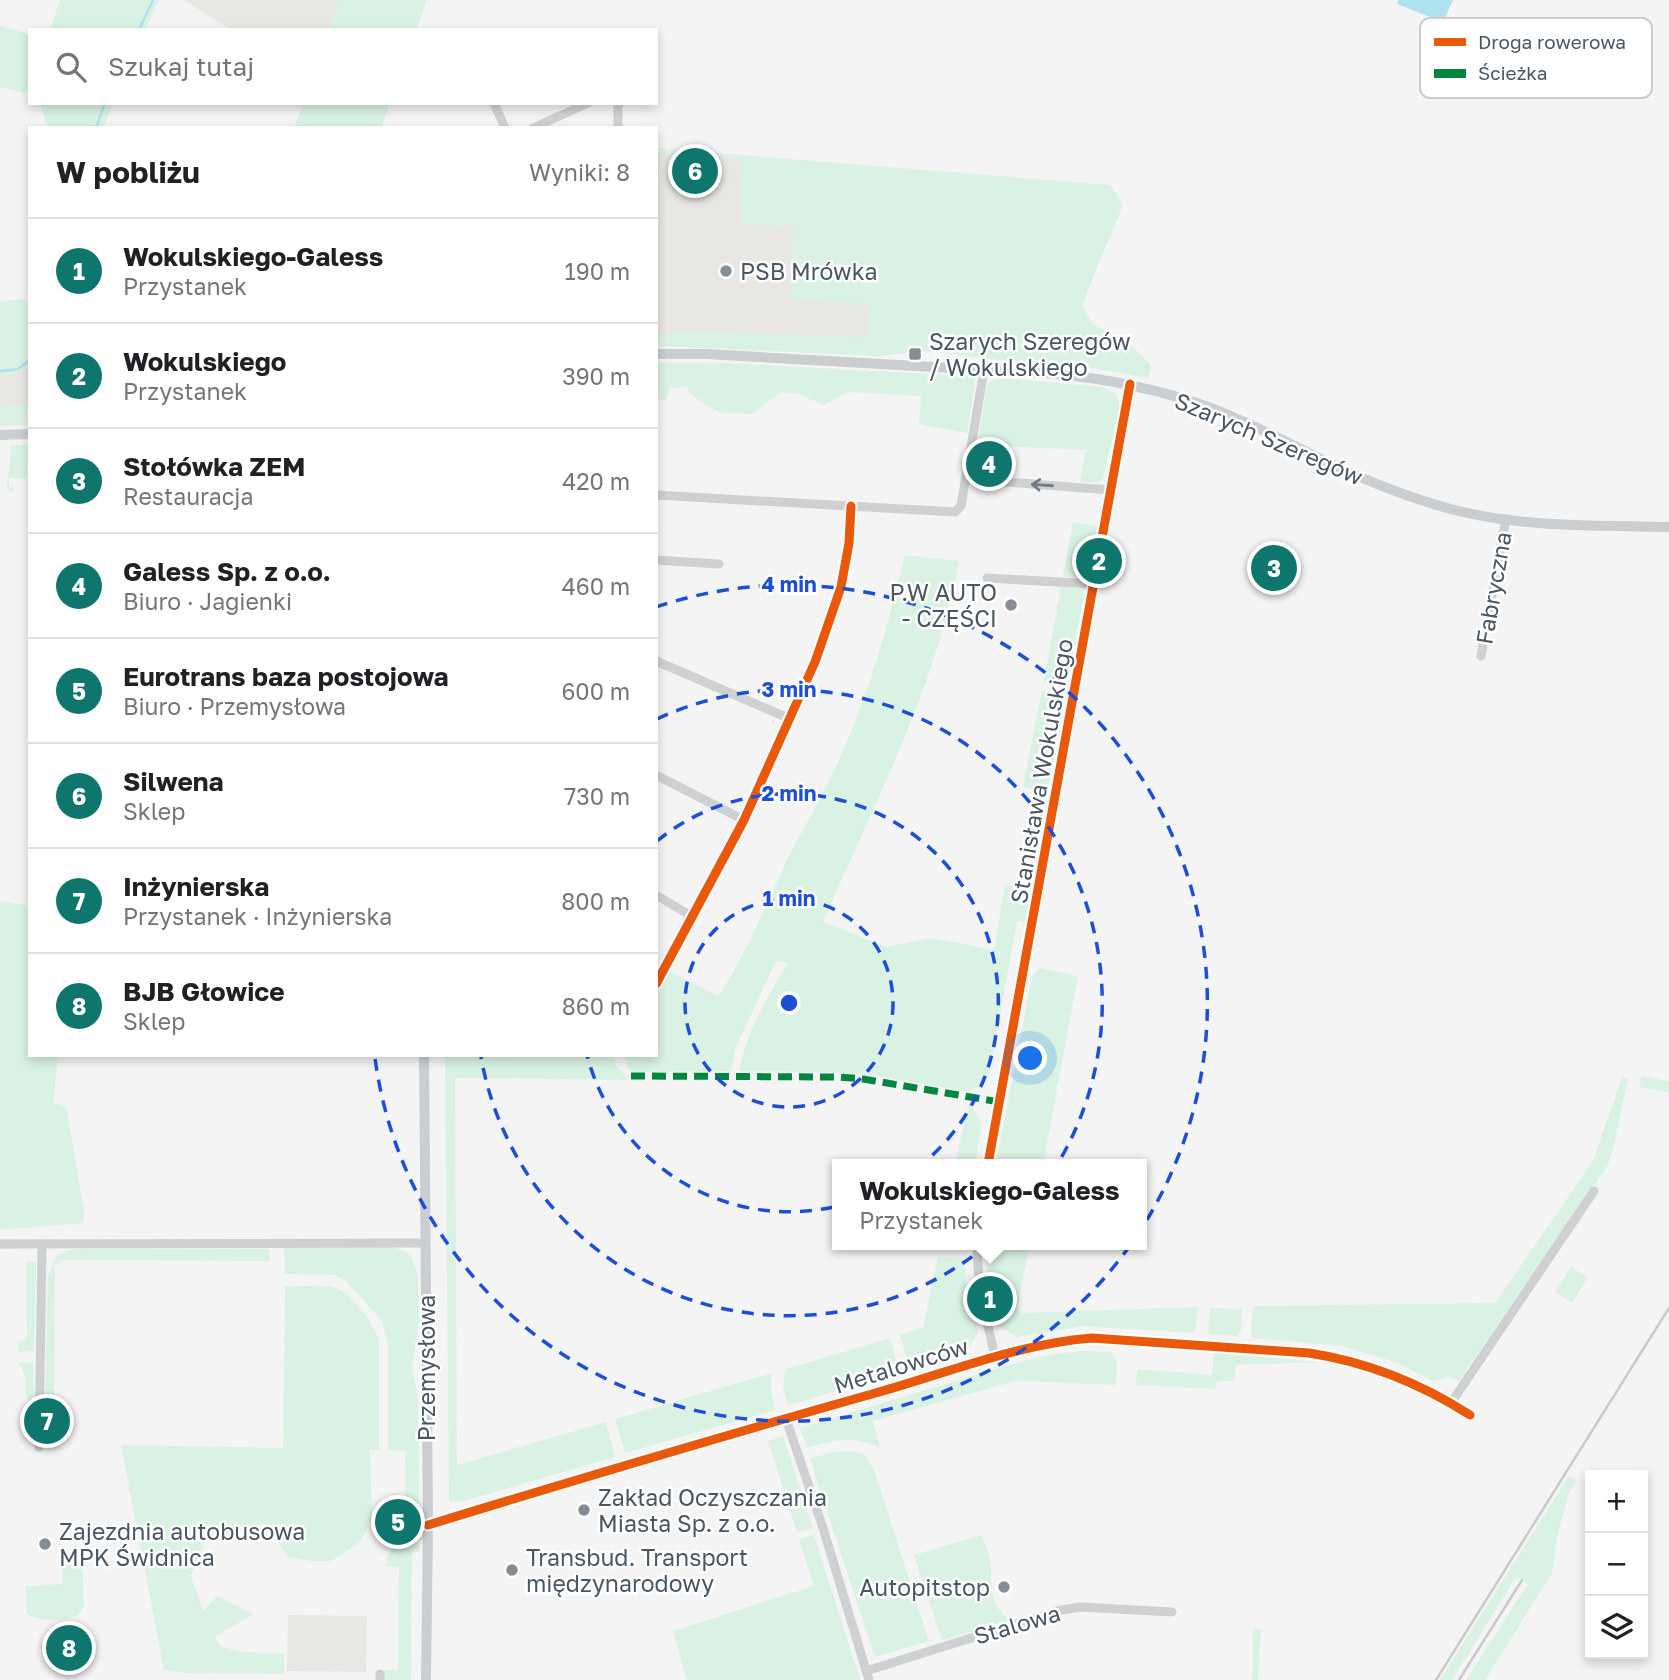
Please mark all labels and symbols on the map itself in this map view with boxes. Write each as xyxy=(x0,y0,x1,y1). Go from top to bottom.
legend xyxy=(1420,18,1652,98)
text: Droga rowerowa xyxy=(1478,30,1626,53)
text: Ścieżka xyxy=(1478,61,1548,84)
pin: 6 xyxy=(672,145,718,197)
place label: PSB Mrówka xyxy=(740,257,877,285)
marker: PSB Mrówka xyxy=(718,263,734,279)
place label: Szarych Szeregów / Wokulskiego xyxy=(929,327,1131,381)
marker: Szarych Szeregów / Wokulskiego xyxy=(907,346,923,362)
street label: Szarych Szeregów xyxy=(1171,386,1367,490)
pin: 4 xyxy=(966,438,1012,490)
one-way arrow xyxy=(1032,478,1054,491)
street label: Fabryczna xyxy=(1469,530,1517,646)
pin: 2 xyxy=(1076,535,1122,587)
pin: 3 xyxy=(1251,542,1297,594)
text: 4 min xyxy=(761,571,817,597)
place label: P.W AUTO - CZĘŚCI xyxy=(889,578,997,632)
marker: P.W AUTO - CZĘŚCI xyxy=(1003,597,1019,613)
street label: Stanisława Wokulskiego xyxy=(1004,636,1078,906)
text: 3 min xyxy=(762,676,816,702)
text: 2 min xyxy=(762,780,816,806)
text: 1 min xyxy=(763,885,815,911)
centre of rings xyxy=(777,991,801,1015)
your location xyxy=(1013,1041,1047,1075)
pin: 1 xyxy=(967,1273,1013,1325)
street label: Przemysłowa xyxy=(412,1295,440,1441)
street label: Metalowców xyxy=(830,1331,972,1399)
pin: 7 xyxy=(24,1395,70,1447)
place label: Zakład Oczyszczania Miasta Sp. z o.o. xyxy=(598,1483,827,1537)
pin: 5 xyxy=(375,1496,421,1548)
marker: Zakład Oczyszczania Miasta Sp. z o.o. xyxy=(576,1502,592,1518)
place label: Zajezdnia autobusowa MPK Świdnica xyxy=(59,1517,305,1571)
marker: Zajezdnia autobusowa MPK Świdnica xyxy=(37,1536,53,1552)
place label: Transbud. Transport międzynarodowy xyxy=(526,1543,748,1597)
marker: Transbud. Transport międzynarodowy xyxy=(504,1562,520,1578)
place label: Autopitstop xyxy=(859,1573,990,1601)
marker: Autopitstop xyxy=(996,1579,1012,1595)
street label: Stalowa xyxy=(971,1598,1063,1650)
pin: 8 xyxy=(46,1622,92,1674)

